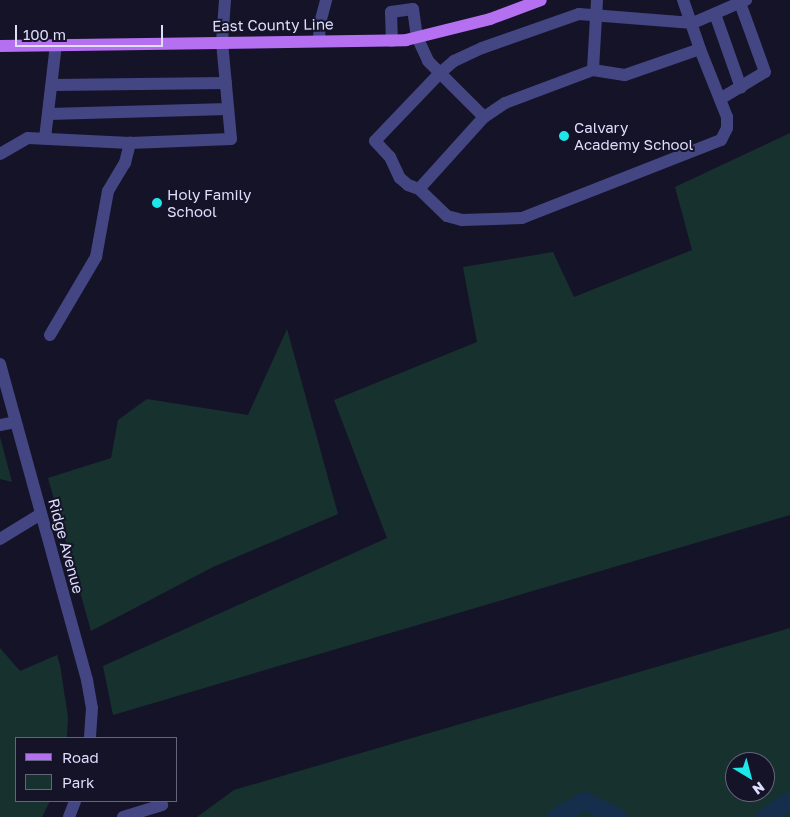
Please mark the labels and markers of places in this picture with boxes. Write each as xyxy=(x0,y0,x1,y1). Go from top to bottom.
place label: Calvary Academy School xyxy=(574,118,693,153)
marker: Calvary Academy School xyxy=(558,130,570,142)
place label: Holy Family School xyxy=(167,185,251,220)
marker: Holy Family School xyxy=(151,197,163,209)

